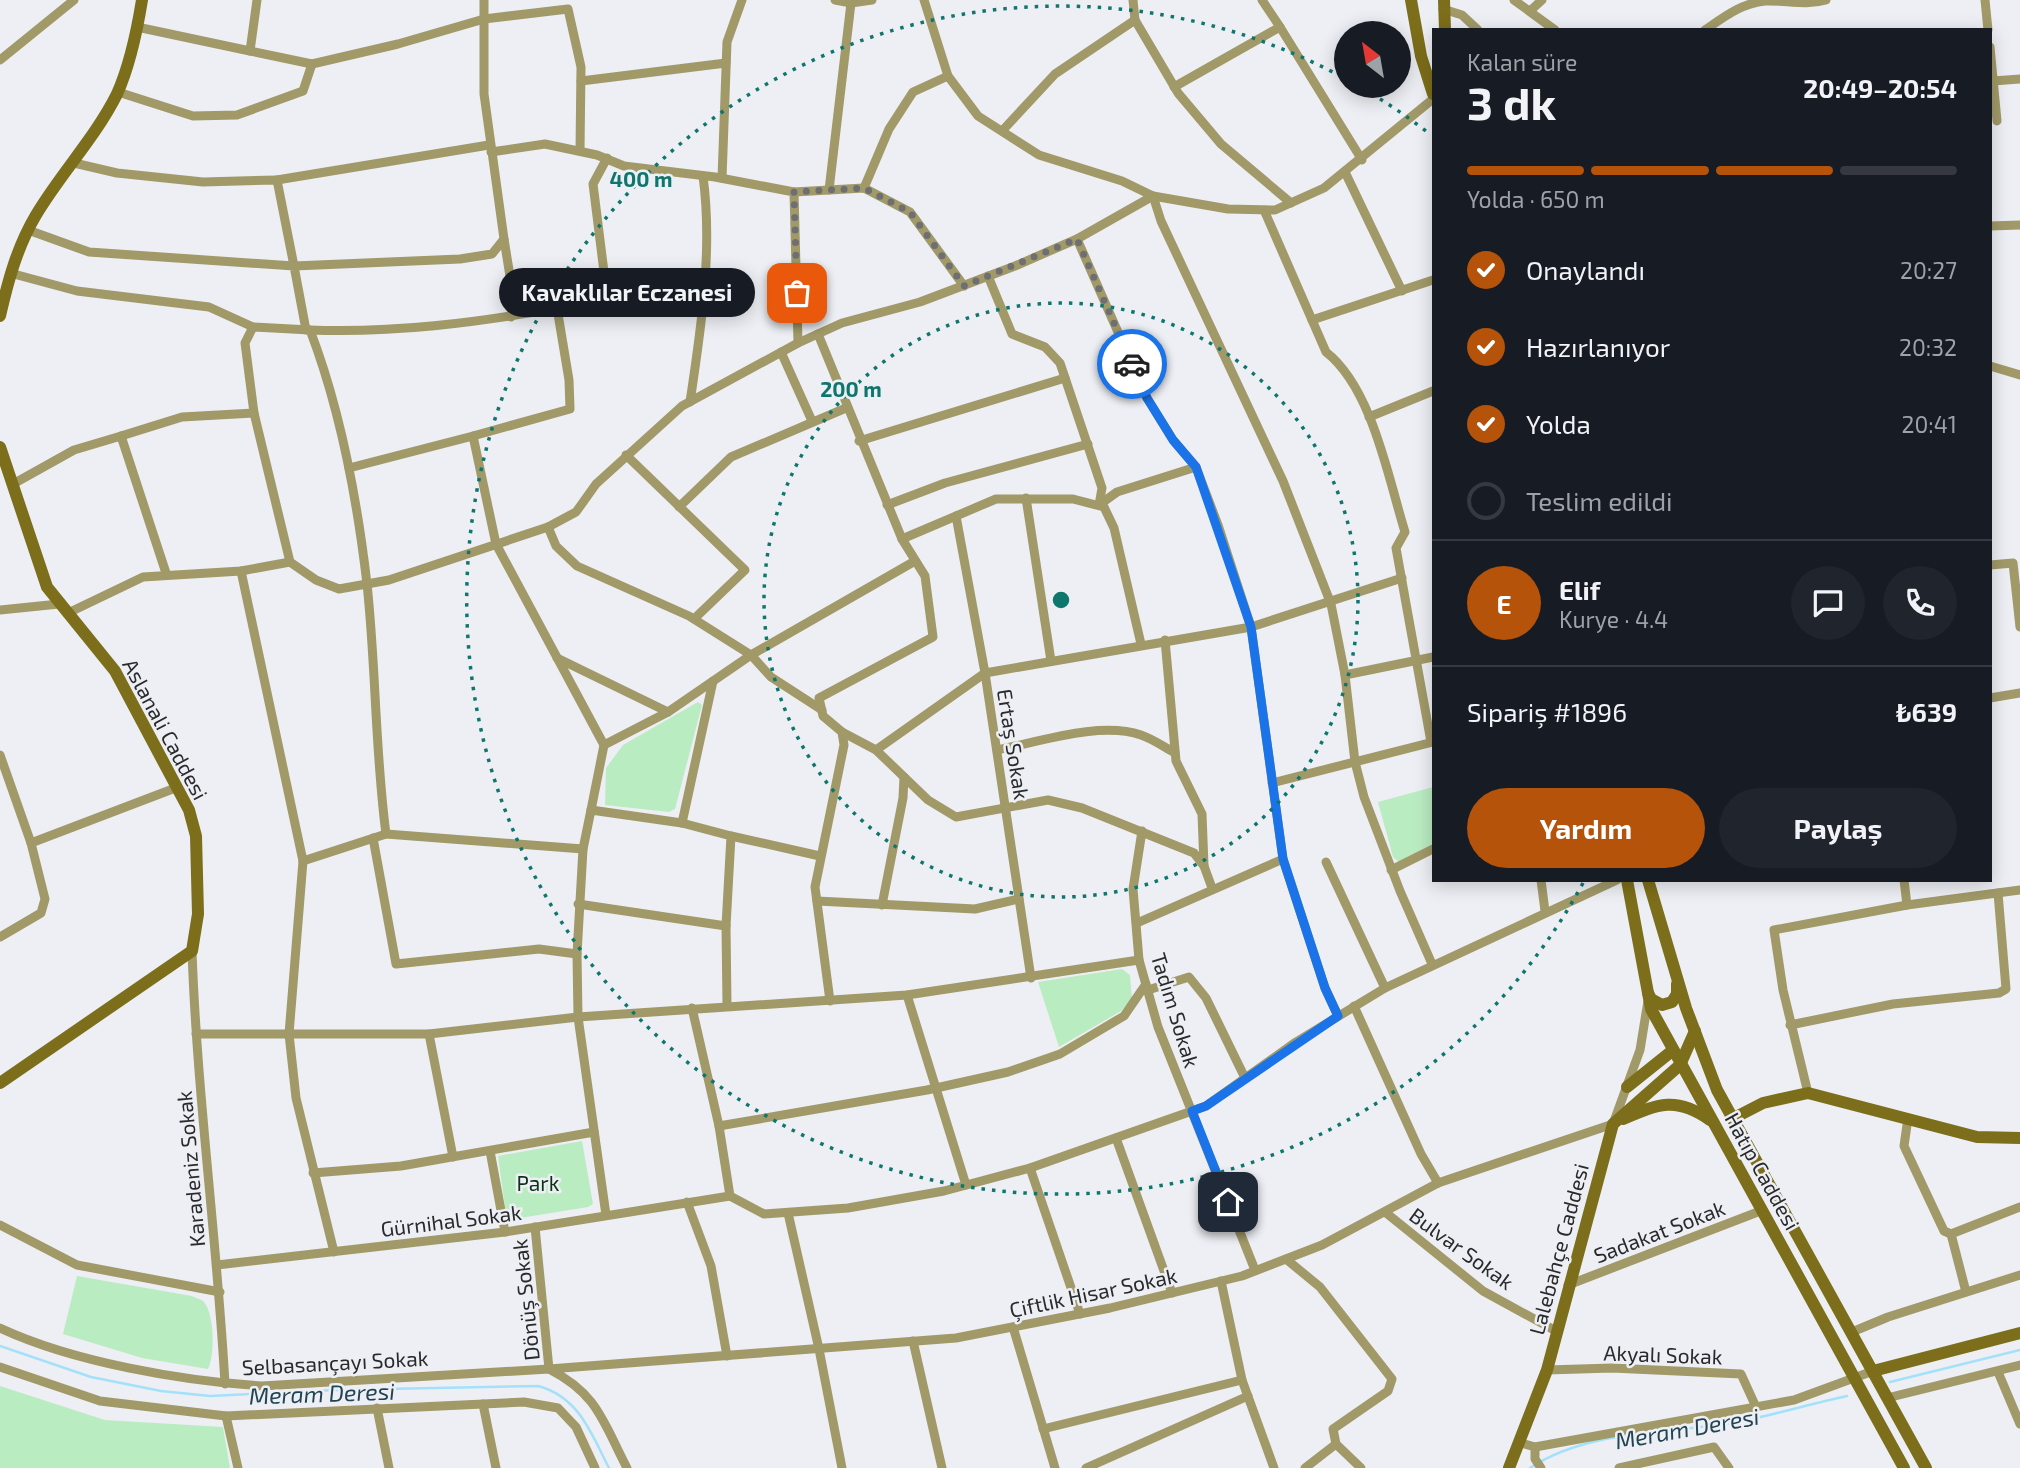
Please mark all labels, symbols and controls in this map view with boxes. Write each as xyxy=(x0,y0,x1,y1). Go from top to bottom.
north arrow xyxy=(1334,21,1410,98)
map controls xyxy=(1334,21,1411,98)
text: Kalan süre xyxy=(1467,48,1577,76)
text: 20:49–20:54 xyxy=(1803,72,1957,103)
text: 3 dk xyxy=(1467,74,1556,129)
text: 400 m xyxy=(610,166,672,191)
text: Yolda · 650 m xyxy=(1467,185,1605,213)
icon: check xyxy=(1467,251,1505,289)
text: Onaylandı xyxy=(1526,254,1645,285)
text: 20:27 xyxy=(1900,256,1957,284)
pin xyxy=(767,263,827,323)
callout: Kavaklılar Eczanesi xyxy=(500,268,755,318)
icon: bag xyxy=(778,274,816,312)
text: Kavaklılar Eczanesi xyxy=(522,278,732,306)
icon: check xyxy=(1467,328,1505,366)
courier xyxy=(1097,329,1167,399)
text: Hazırlanıyor xyxy=(1526,331,1670,362)
text: 20:32 xyxy=(1899,333,1957,361)
icon: car xyxy=(1113,345,1151,383)
text: 200 m xyxy=(820,376,882,401)
icon: check xyxy=(1467,405,1505,443)
text: Yolda xyxy=(1526,408,1591,439)
text: 20:41 xyxy=(1901,410,1957,438)
text: Teslim edildi xyxy=(1526,485,1673,516)
button: chat xyxy=(1791,566,1865,640)
button: phone xyxy=(1883,566,1957,640)
text: Elif xyxy=(1559,574,1600,605)
centre of rings xyxy=(1049,588,1073,612)
text: E xyxy=(1496,588,1512,619)
text: Kurye · 4.4 xyxy=(1559,605,1668,633)
street label: Aslanali Caddesi xyxy=(118,654,214,804)
street label: Ertaş Sokak xyxy=(991,687,1035,802)
text: Sipariş #1896 xyxy=(1467,696,1627,727)
text: ₺639 xyxy=(1896,696,1957,727)
button: Yardım xyxy=(1467,788,1705,868)
button: Paylaş xyxy=(1719,788,1957,868)
street label: Tadım Sokak xyxy=(1147,950,1205,1071)
street label: Karadeniz Sokak xyxy=(171,1090,209,1248)
street label: Hatıp Caddesi xyxy=(1720,1108,1806,1234)
street label: Lalebahçe Caddesi xyxy=(1523,1161,1595,1338)
park label: Park xyxy=(517,1170,560,1195)
pin xyxy=(1198,1172,1258,1232)
icon: home xyxy=(1209,1183,1247,1221)
street label: Sadakat Sokak xyxy=(1590,1194,1728,1267)
street label: Gürnihal Sokak xyxy=(379,1199,523,1241)
street label: Bulvar Sokak xyxy=(1405,1202,1519,1294)
street label: Dönüş Sokak xyxy=(506,1238,546,1362)
street label: Çiftlik Hisar Sokak xyxy=(1007,1262,1180,1324)
street label: Akyalı Sokak xyxy=(1603,1339,1723,1369)
street label: Selbasançayı Sokak xyxy=(241,1345,429,1381)
water label: Meram Deresi xyxy=(249,1376,395,1410)
water label: Meram Deresi xyxy=(1613,1402,1761,1454)

